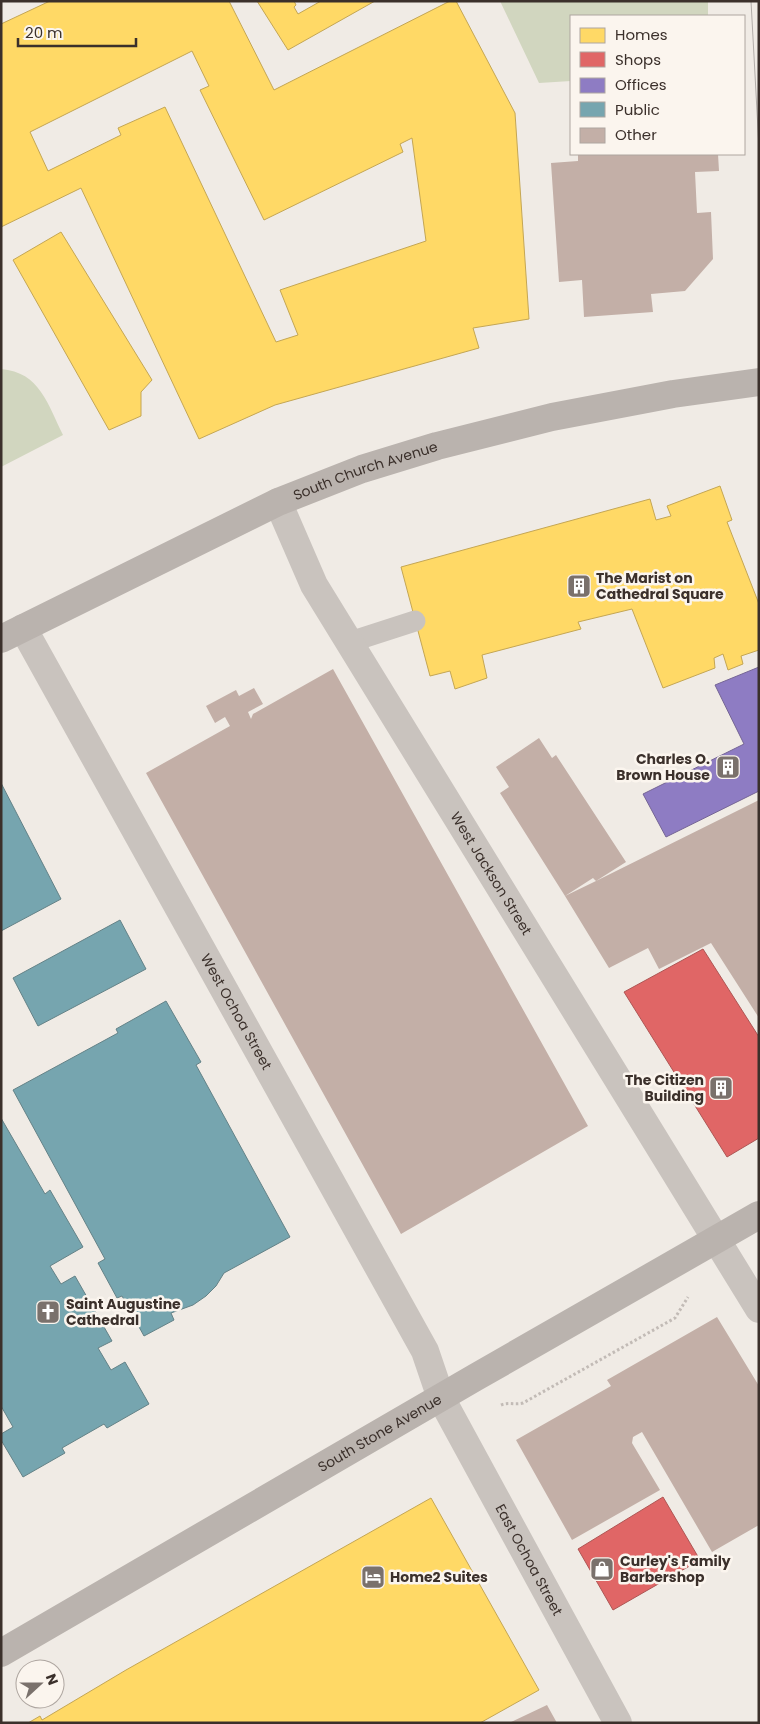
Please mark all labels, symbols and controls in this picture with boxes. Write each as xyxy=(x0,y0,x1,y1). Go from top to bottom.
scale bar xyxy=(18,15,135,47)
legend xyxy=(570,15,745,155)
text: 20 m xyxy=(25,22,63,43)
text: Homes xyxy=(615,24,668,45)
text: Shops xyxy=(615,49,661,70)
text: Offices xyxy=(615,74,667,95)
text: Public xyxy=(615,99,660,120)
text: Other xyxy=(615,124,657,145)
street label: South Church Avenue xyxy=(290,436,440,505)
place label: The Marist on Cathedral Square xyxy=(596,568,724,604)
building icon: The Marist on Cathedral Square xyxy=(566,573,592,599)
place label: Charles O. Brown House xyxy=(616,749,710,785)
building icon: Charles O. Brown House xyxy=(715,754,741,780)
street label: West Jackson Street xyxy=(446,808,537,939)
street label: West Ochoa Street xyxy=(196,950,277,1073)
place label: The Citizen Building xyxy=(625,1070,704,1106)
building icon: The Citizen Building xyxy=(708,1075,734,1101)
place label: Saint Augustine Cathedral xyxy=(66,1294,181,1330)
church icon: Saint Augustine Cathedral xyxy=(35,1299,61,1325)
street label: South Stone Avenue xyxy=(314,1389,446,1477)
street label: East Ochoa Street xyxy=(490,1500,568,1619)
place label: Curley's Family Barbershop xyxy=(620,1551,731,1587)
shop icon: Curley's Family Barbershop xyxy=(589,1556,615,1582)
hotel icon: Home2 Suites xyxy=(360,1564,386,1590)
place label: Home2 Suites xyxy=(390,1567,488,1587)
north arrow xyxy=(15,1659,65,1709)
text: N xyxy=(41,1671,63,1688)

